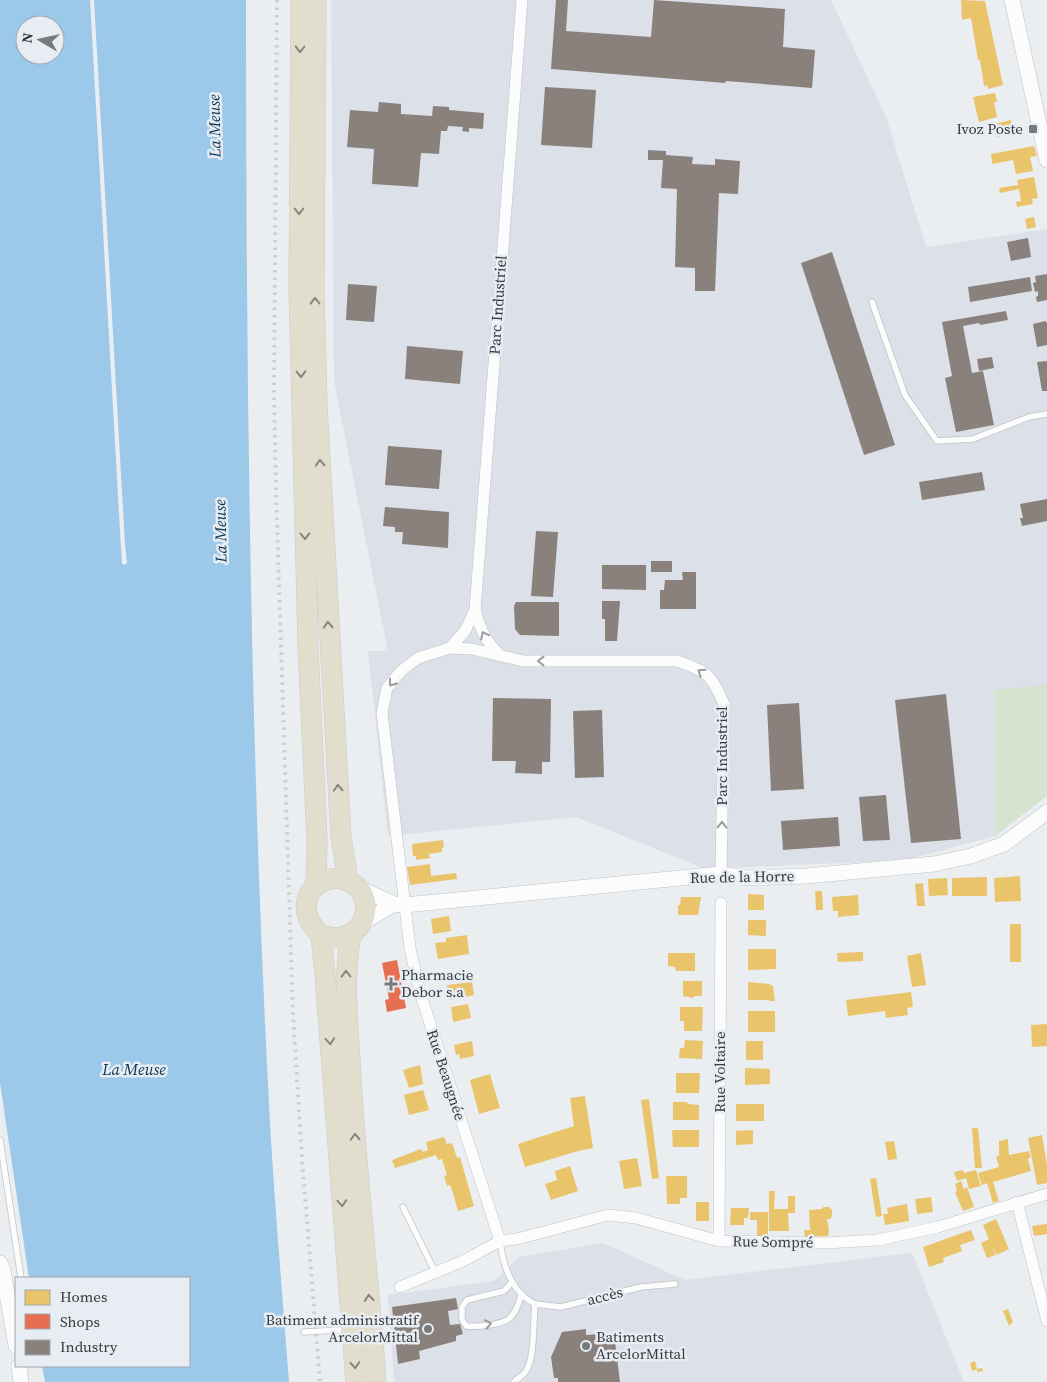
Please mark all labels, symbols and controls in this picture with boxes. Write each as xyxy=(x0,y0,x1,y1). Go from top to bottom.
north arrow xyxy=(15,15,65,65)
text: N xyxy=(16,31,38,45)
one-way arrow xyxy=(295,45,305,53)
water label: La Meuse xyxy=(202,94,226,159)
place label: Ivoz Poste xyxy=(956,118,1023,139)
marker: Ivoz Poste xyxy=(1027,123,1039,135)
one-way arrow xyxy=(294,208,304,215)
street label: Parc Industriel xyxy=(484,254,511,355)
one-way arrow xyxy=(309,296,320,304)
one-way arrow xyxy=(296,370,306,378)
one-way arrow xyxy=(314,459,325,467)
water label: La Meuse xyxy=(208,499,232,564)
one-way arrow xyxy=(300,532,310,540)
one-way arrow xyxy=(323,621,334,629)
one-way arrow xyxy=(480,631,490,640)
one-way arrow xyxy=(537,656,545,666)
one-way arrow xyxy=(697,669,707,678)
one-way arrow xyxy=(389,677,398,687)
street label: Parc Industriel xyxy=(711,706,732,806)
one-way arrow xyxy=(332,783,343,791)
one-way arrow xyxy=(717,821,727,829)
street label: Rue de la Horre xyxy=(690,865,795,888)
place label: Pharmacie Debor s.a xyxy=(401,964,474,1002)
one-way arrow xyxy=(341,970,351,978)
marker: Pharmacie Debor s.a xyxy=(385,978,397,990)
street label: Rue Beaugnée xyxy=(422,1027,471,1123)
street label: Rue Voltaire xyxy=(709,1031,730,1113)
one-way arrow xyxy=(325,1038,336,1046)
water label: La Meuse xyxy=(101,1058,166,1080)
one-way arrow xyxy=(349,1132,360,1140)
one-way arrow xyxy=(337,1200,348,1208)
street label: Rue Sompré xyxy=(732,1230,814,1253)
legend xyxy=(15,1277,190,1367)
street label: accès xyxy=(585,1281,625,1310)
text: Homes xyxy=(60,1286,107,1307)
one-way arrow xyxy=(364,1294,375,1302)
place label: Batiment administratif ArcelorMittal xyxy=(265,1309,420,1347)
text: Shops xyxy=(60,1311,100,1332)
one-way arrow xyxy=(484,1320,493,1330)
marker: Batiment administratif ArcelorMittal xyxy=(422,1323,434,1335)
place label: Batiments ArcelorMittal xyxy=(596,1326,686,1364)
text: Industry xyxy=(60,1336,118,1357)
marker: Batiments ArcelorMittal xyxy=(580,1340,592,1352)
one-way arrow xyxy=(349,1362,360,1370)

